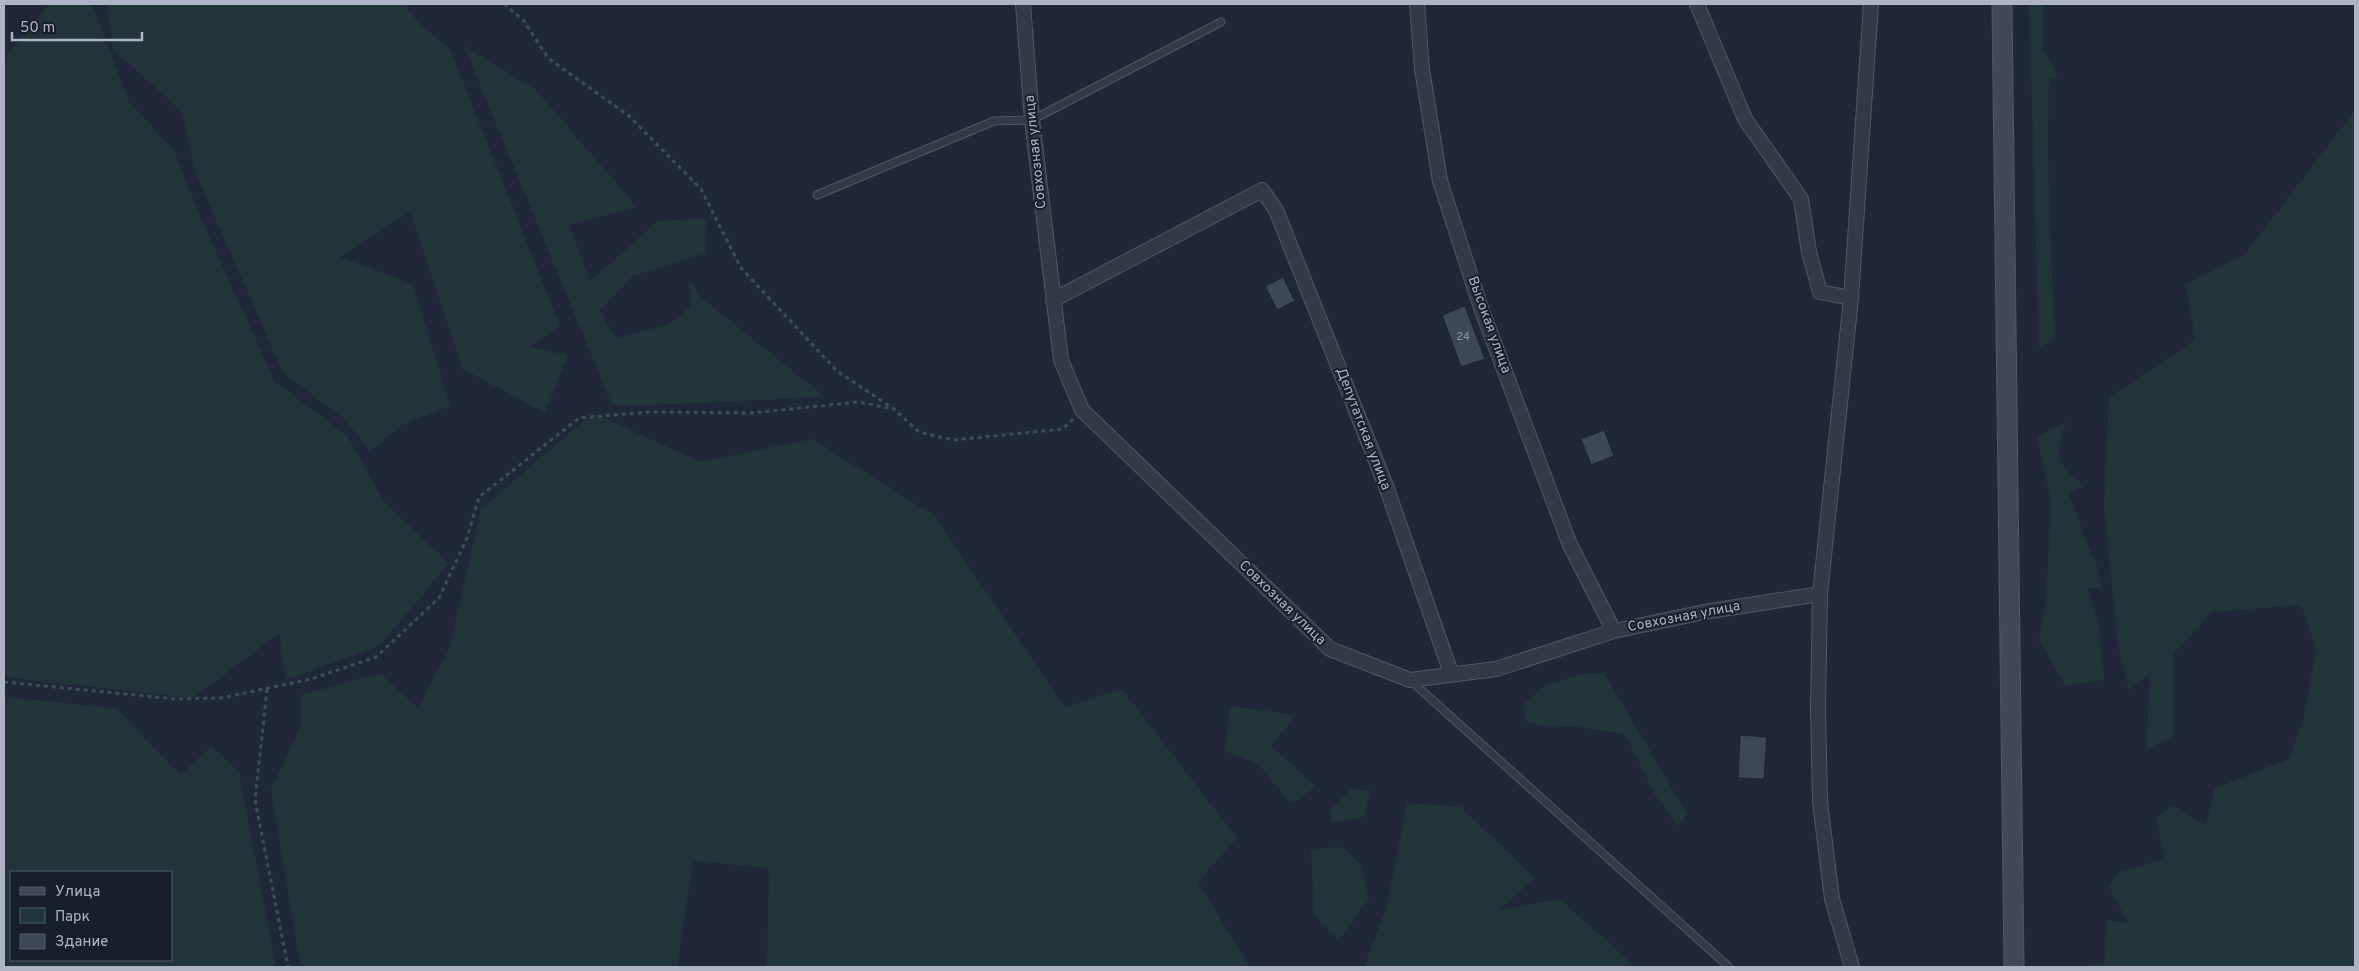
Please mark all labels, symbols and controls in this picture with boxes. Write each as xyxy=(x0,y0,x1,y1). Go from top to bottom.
scale bar xyxy=(12,10,142,42)
text: 50 m xyxy=(20,19,55,38)
street label: Совхозная улица xyxy=(1022,94,1050,210)
street label: Высокая улица xyxy=(1464,274,1514,376)
house number: 24 xyxy=(1456,330,1470,344)
street label: Депутатская улица xyxy=(1332,365,1394,493)
street label: Совхозная улица xyxy=(1235,557,1329,649)
street label: Совхозная улица xyxy=(1626,598,1742,636)
legend xyxy=(10,871,172,961)
text: Улица xyxy=(55,883,100,902)
text: Парк xyxy=(55,908,90,927)
text: Здание xyxy=(55,933,108,952)

